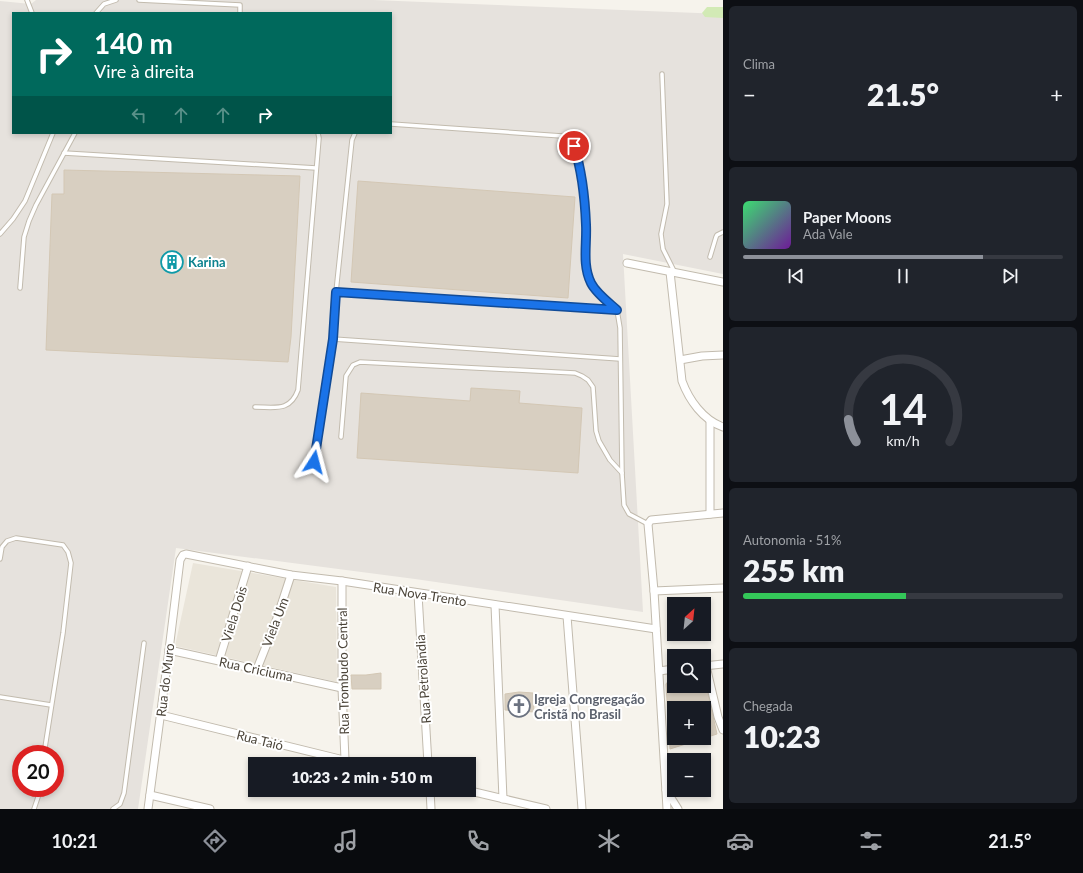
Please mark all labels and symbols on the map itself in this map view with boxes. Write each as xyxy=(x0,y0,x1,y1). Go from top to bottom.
pin xyxy=(557,129,591,163)
building icon: Karina xyxy=(159,249,185,275)
place label: Karina xyxy=(188,254,226,270)
position arrow xyxy=(293,441,335,483)
street label: Rua Nova Trento xyxy=(372,579,468,609)
street label: Viela Dois xyxy=(218,584,250,644)
street label: Viela Um xyxy=(258,595,292,649)
north arrow xyxy=(667,597,711,641)
street label: Rua Trombudo Central xyxy=(334,607,352,735)
street label: Rua Petrolândia xyxy=(412,634,434,724)
street label: Rua do Muro xyxy=(153,642,177,718)
street label: Rua Criciuma xyxy=(218,653,294,685)
place label: Igreja Congregação Cristã no Brasil xyxy=(534,691,645,722)
church icon: Igreja Congregação Cristã no Brasil xyxy=(506,693,532,719)
street label: Rua Taió xyxy=(235,726,285,754)
speed limit sign: 20 xyxy=(12,745,64,797)

